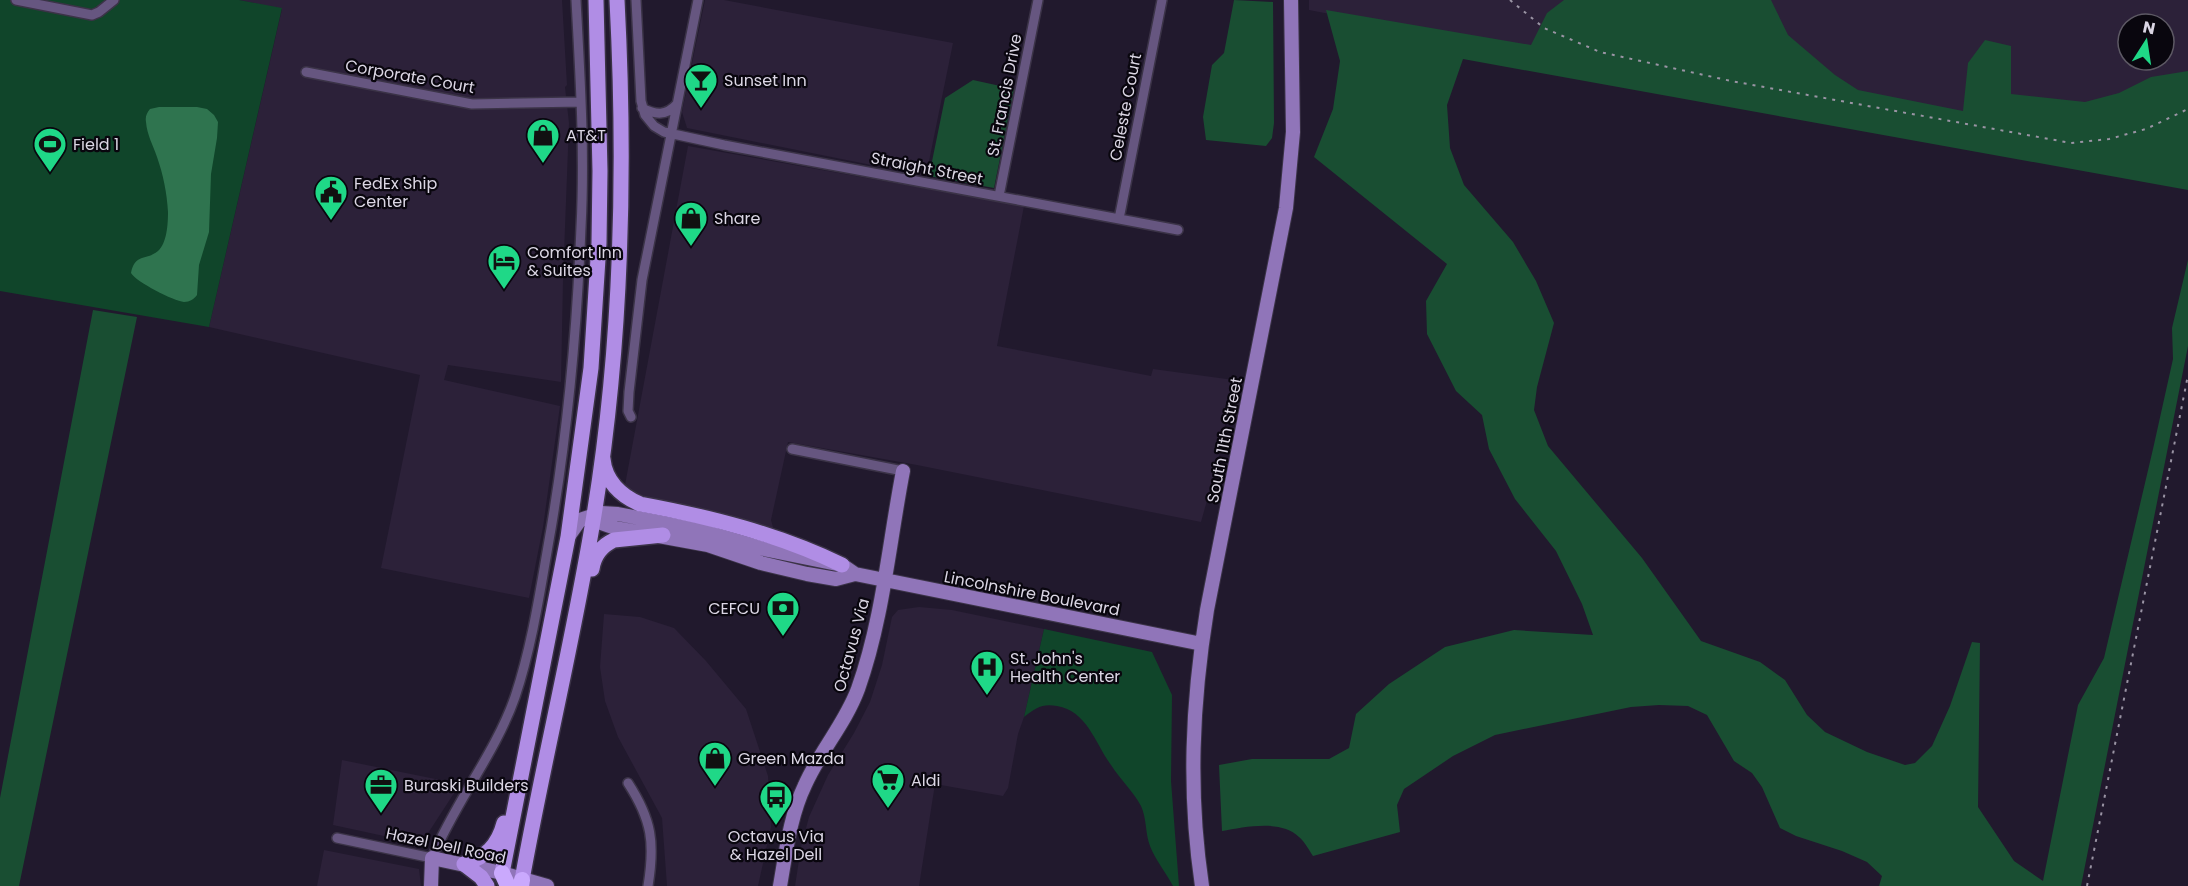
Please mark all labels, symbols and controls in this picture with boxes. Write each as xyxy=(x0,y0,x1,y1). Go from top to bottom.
north arrow xyxy=(2116,12,2176,72)
text: N xyxy=(2141,15,2157,40)
street label: St. Francis Drive xyxy=(981,32,1028,158)
street label: Celeste Court xyxy=(1104,51,1147,163)
street label: Corporate Court xyxy=(343,54,477,99)
bar icon: Sunset Inn xyxy=(683,62,719,109)
place label: Sunset Inn xyxy=(724,69,807,92)
shop icon: AT&T xyxy=(525,117,561,164)
place label: AT&T xyxy=(566,124,606,147)
sports icon: Field 1 xyxy=(32,126,68,173)
place label: Field 1 xyxy=(73,133,119,156)
street label: Straight Street xyxy=(869,146,985,191)
place label: FedEx Ship Center xyxy=(354,172,438,213)
public building icon: FedEx Ship Center xyxy=(313,174,349,221)
shop icon: Share xyxy=(673,200,709,247)
place label: Share xyxy=(714,207,760,230)
place label: Comfort Inn & Suites xyxy=(527,241,622,282)
hotel icon: Comfort Inn & Suites xyxy=(486,243,522,290)
street label: South 11th Street xyxy=(1201,375,1248,505)
street label: Lincolnshire Boulevard xyxy=(942,565,1122,622)
bank icon: CEFCU xyxy=(765,590,801,637)
street label: Octavus Via xyxy=(828,596,875,695)
place label: CEFCU xyxy=(708,597,760,620)
place label: St. John's Health Center xyxy=(1010,647,1120,688)
hospital icon: St. John's Health Center xyxy=(969,649,1005,696)
shop icon: Green Mazda xyxy=(697,740,733,787)
place label: Green Mazda xyxy=(738,747,844,770)
supermarket icon: Aldi xyxy=(870,762,906,809)
office icon: Buraski Builders xyxy=(363,767,399,814)
place label: Aldi xyxy=(911,769,940,792)
place label: Buraski Builders xyxy=(404,774,529,797)
bus stop icon: Octavus Via & Hazel Dell xyxy=(758,779,794,826)
street label: Hazel Dell Road xyxy=(384,822,508,869)
place label: Octavus Via & Hazel Dell xyxy=(728,825,824,866)

